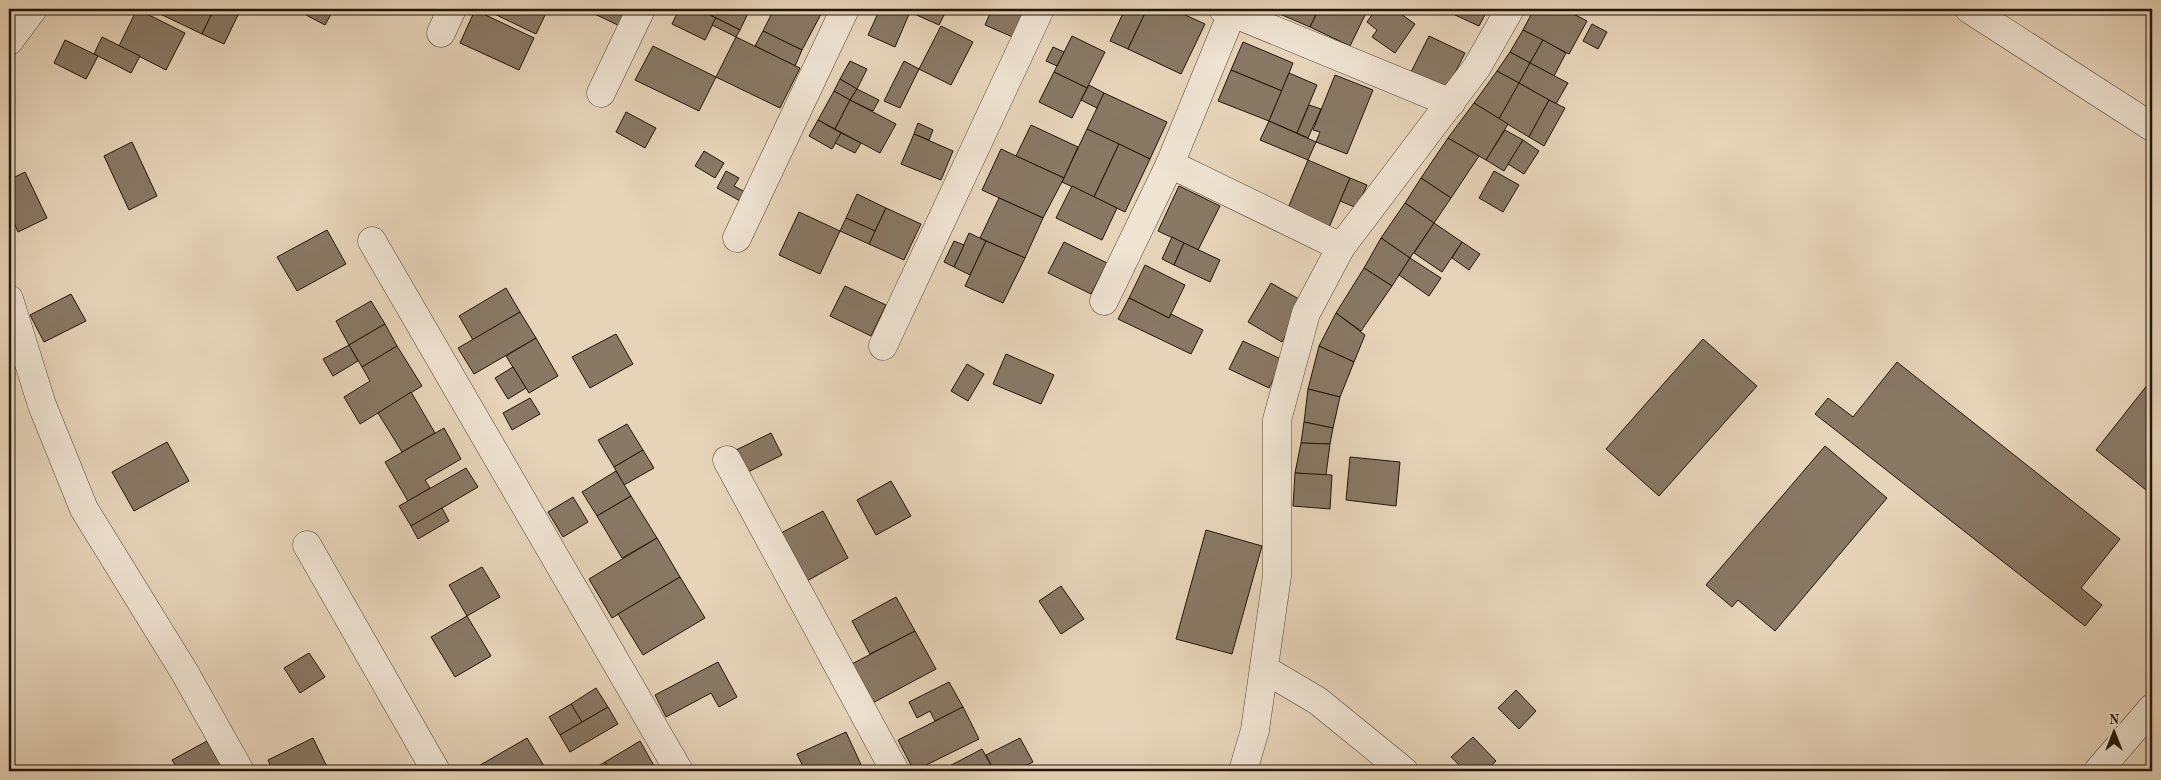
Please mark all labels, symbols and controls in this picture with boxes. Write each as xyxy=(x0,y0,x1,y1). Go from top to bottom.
north arrow xyxy=(2088,708,2138,758)
text: N xyxy=(2109,713,2120,727)

